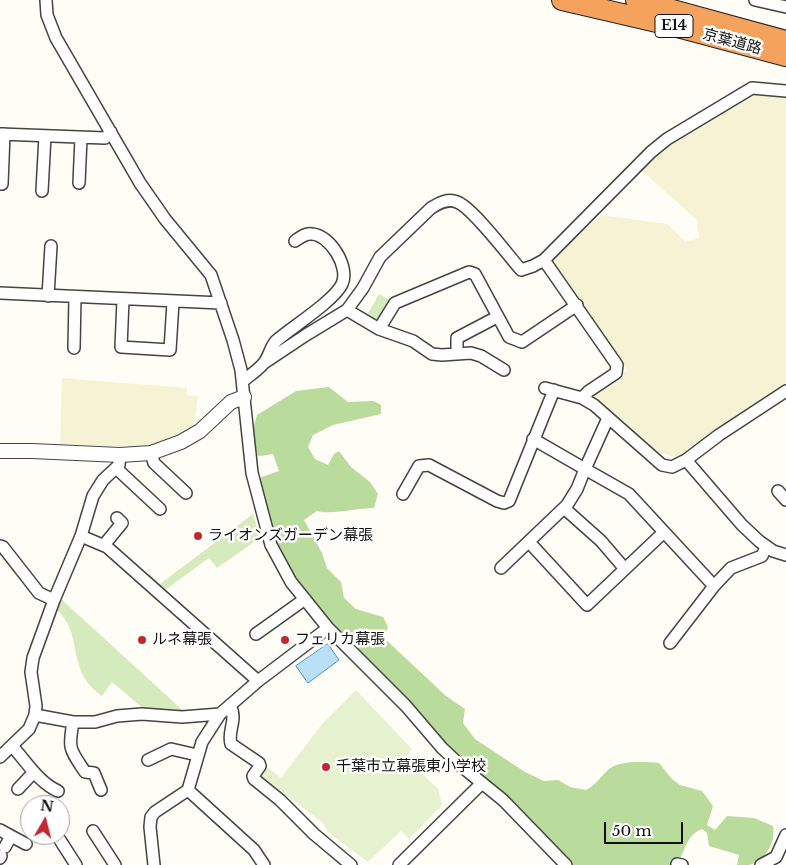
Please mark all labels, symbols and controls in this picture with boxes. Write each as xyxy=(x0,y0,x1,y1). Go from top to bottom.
road number: E14 xyxy=(655,15,693,38)
street label: 京葉道路 xyxy=(701,26,763,58)
place label: ライオンズガーデン幕張 xyxy=(208,527,373,545)
marker: ライオンズガーデン幕張 xyxy=(192,530,204,542)
place label: ルネ幕張 xyxy=(152,631,212,649)
place label: フェリカ幕張 xyxy=(295,631,385,649)
marker: ルネ幕張 xyxy=(136,634,148,646)
marker: フェリカ幕張 xyxy=(279,634,291,646)
place label: 千葉市立幕張東小学校 xyxy=(336,758,486,776)
marker: 千葉市立幕張東小学校 xyxy=(320,761,332,773)
north arrow xyxy=(20,795,70,845)
text: N xyxy=(39,796,55,816)
scale bar xyxy=(606,812,685,844)
text: 50 m xyxy=(612,821,652,840)

